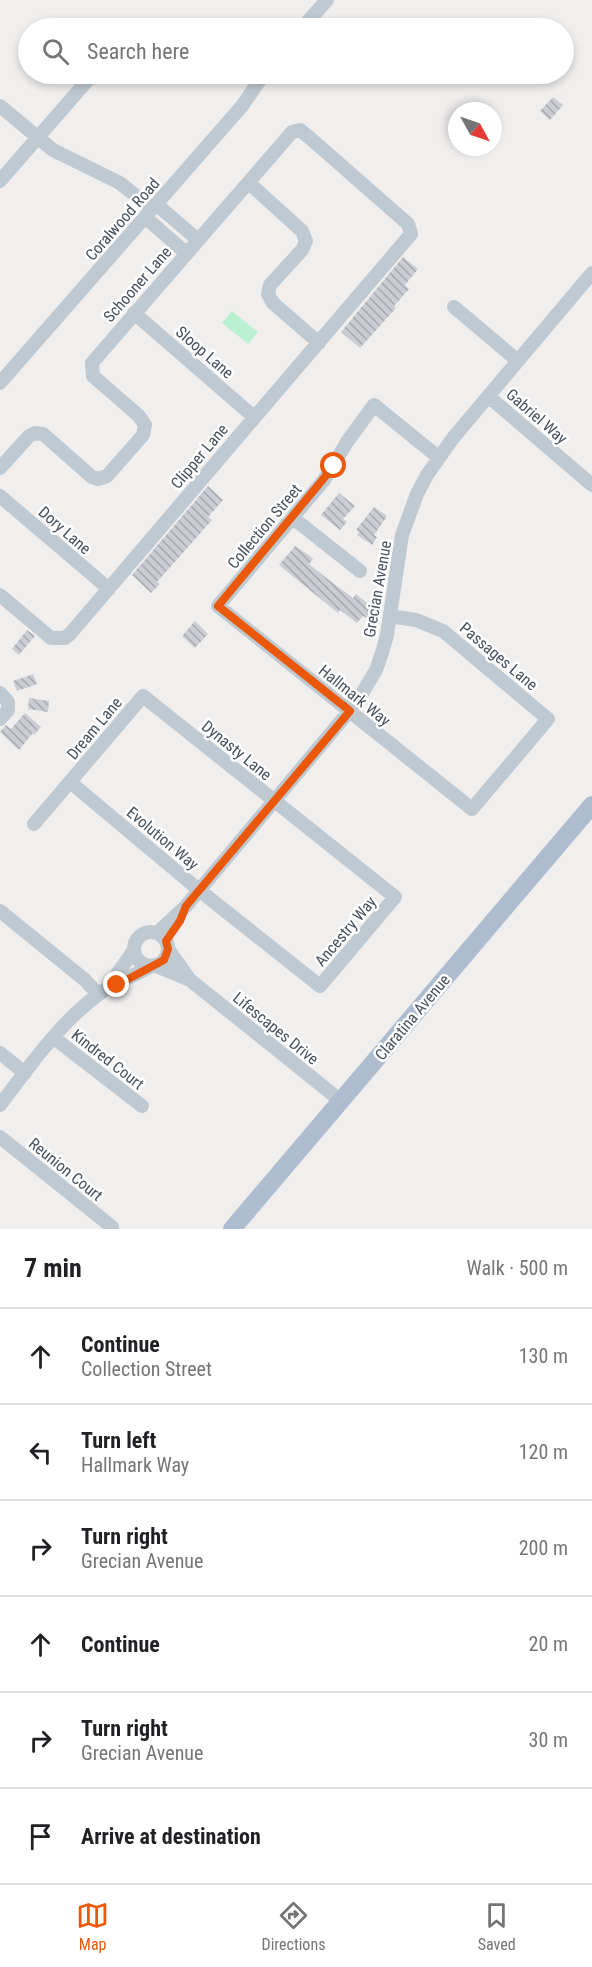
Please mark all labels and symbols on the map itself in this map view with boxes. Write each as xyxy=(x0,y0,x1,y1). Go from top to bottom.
north arrow xyxy=(448,102,502,156)
street label: Coralwood Road xyxy=(81,174,163,265)
street label: Schooner Lane xyxy=(99,243,175,326)
street label: Sloop Lane xyxy=(172,322,237,383)
street label: Gabriel Way xyxy=(502,385,571,448)
street label: Clipper Lane xyxy=(167,420,232,493)
route start xyxy=(320,452,346,478)
street label: Collection Street xyxy=(223,480,305,573)
street label: Dory Lane xyxy=(35,503,95,558)
street label: Grecian Avenue xyxy=(360,539,395,639)
street label: Passages Lane xyxy=(456,618,541,694)
street label: Hallmark Way xyxy=(315,661,395,730)
street label: Dream Lane xyxy=(63,693,126,763)
street label: Dynasty Lane xyxy=(198,717,275,784)
street label: Evolution Way xyxy=(123,803,203,874)
street label: Ancestry Way xyxy=(311,892,380,970)
route end xyxy=(103,971,129,997)
street label: Claratina Avenue xyxy=(371,971,454,1064)
street label: Lifescapes Drive xyxy=(229,988,322,1069)
street label: Kindred Court xyxy=(68,1025,148,1094)
street label: Reunion Court xyxy=(25,1134,107,1205)

